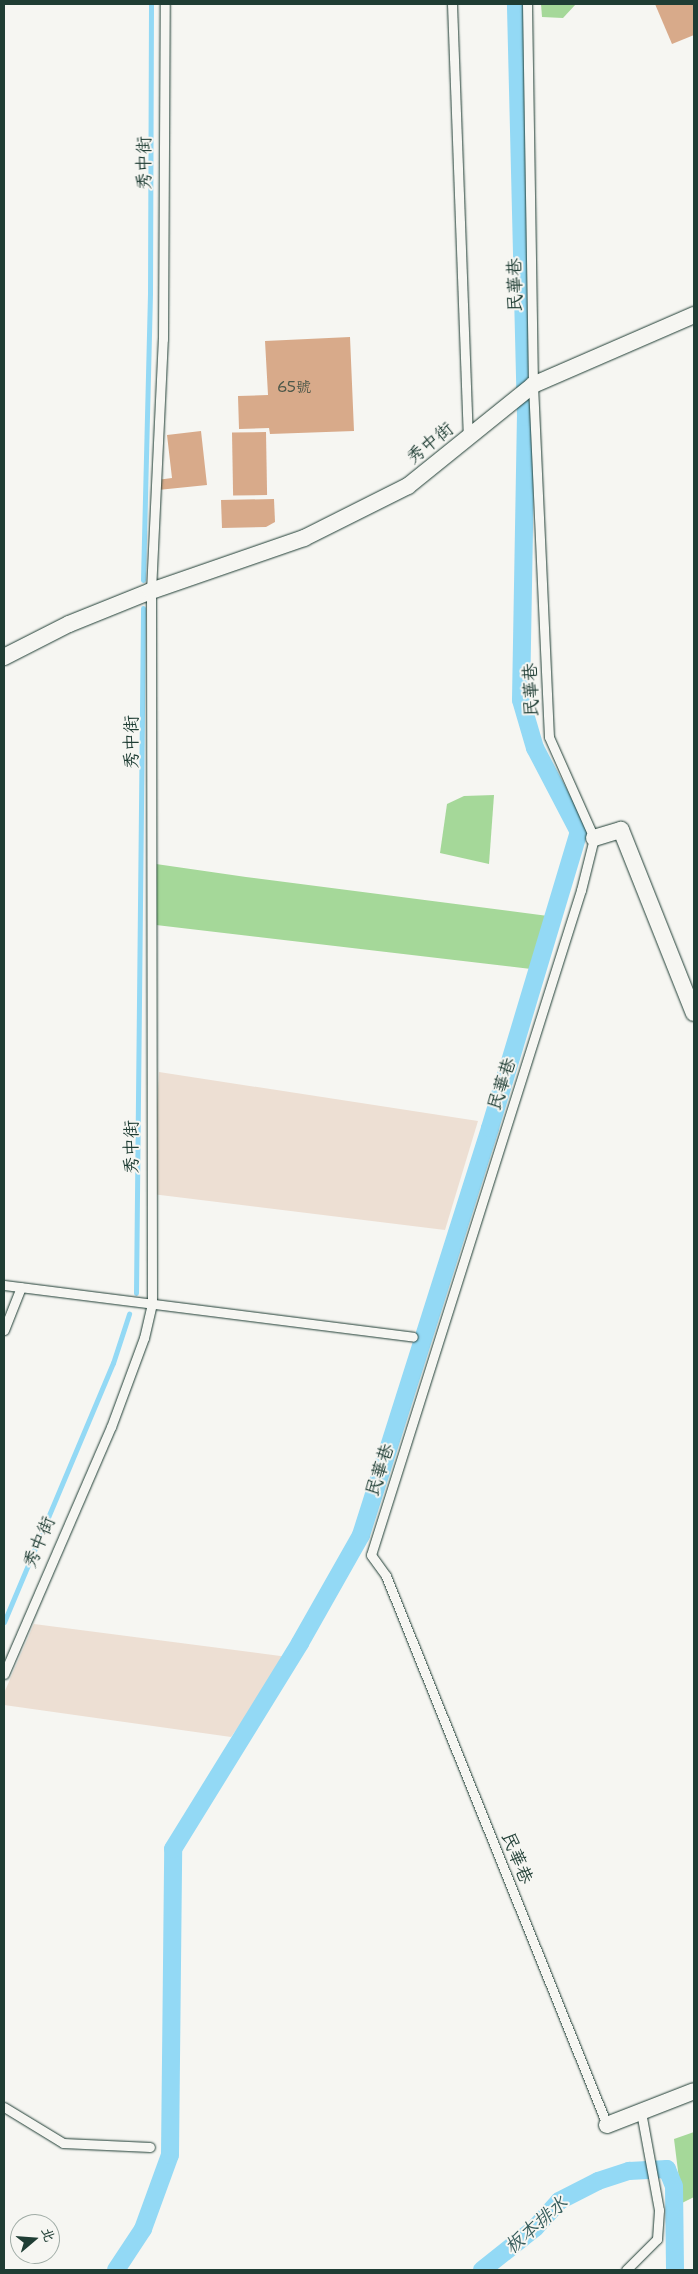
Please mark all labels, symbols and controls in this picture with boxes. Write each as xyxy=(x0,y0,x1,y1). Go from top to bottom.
street label: 秀中街 xyxy=(133,136,155,190)
street label: 民華巷 xyxy=(504,258,526,312)
house number: 65號 xyxy=(277,379,311,397)
street label: 秀中街 xyxy=(402,418,458,468)
street label: 民華巷 xyxy=(519,663,543,717)
street label: 秀中街 xyxy=(120,715,142,769)
street label: 民華巷 xyxy=(483,1055,521,1113)
street label: 秀中街 xyxy=(120,1120,142,1174)
street label: 民華巷 xyxy=(361,1441,399,1499)
street label: 秀中街 xyxy=(19,1513,59,1571)
street label: 民華巷 xyxy=(497,1829,537,1887)
water label: 板本排水 xyxy=(500,2191,572,2259)
north arrow xyxy=(10,2214,60,2264)
text: 北 xyxy=(38,2225,59,2244)

